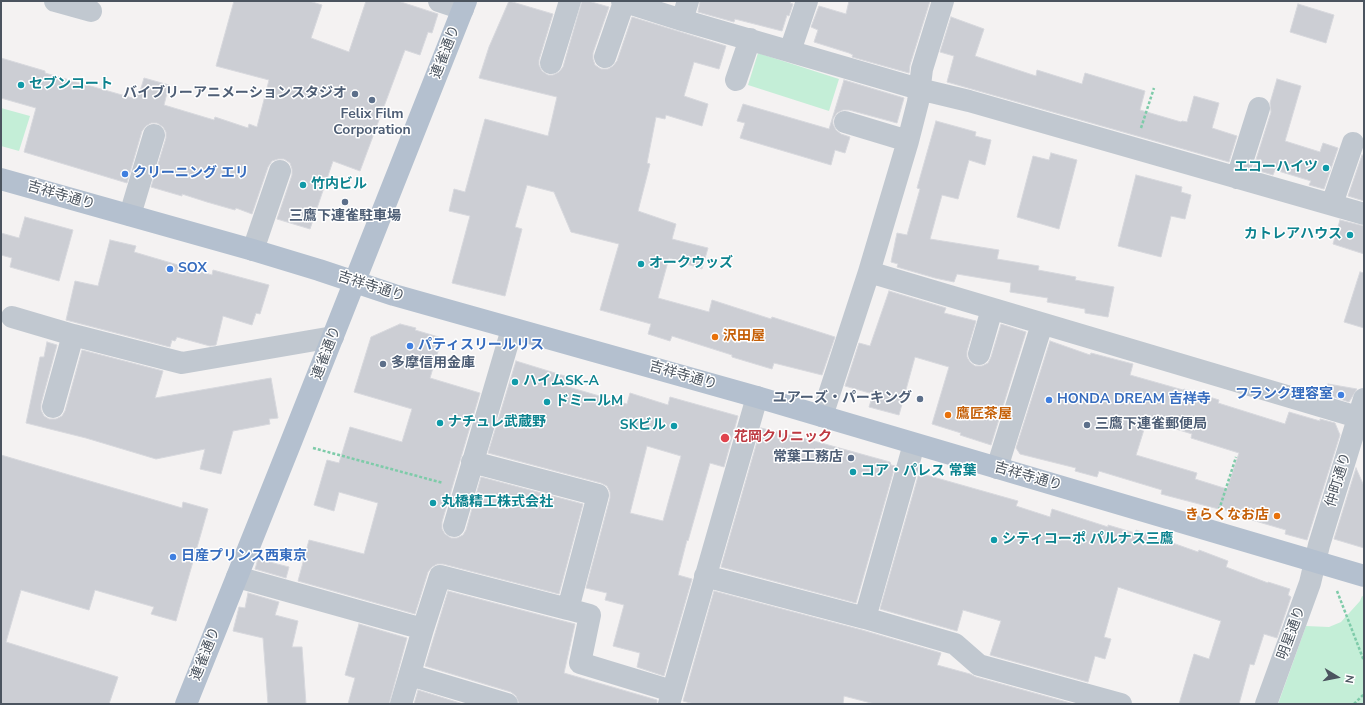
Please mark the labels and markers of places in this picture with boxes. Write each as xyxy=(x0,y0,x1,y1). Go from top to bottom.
place label: セブンコート xyxy=(29,77,113,93)
marker: セブンコート xyxy=(16,80,26,90)
place label: バイブリーアニメーションスタジオ xyxy=(123,86,347,102)
marker: バイブリーアニメーションスタジオ xyxy=(350,89,360,99)
marker: Felix Film Corporation xyxy=(367,95,377,105)
place label: Felix Film Corporation xyxy=(333,107,411,140)
place label: エコーハイツ xyxy=(1234,160,1318,176)
marker: エコーハイツ xyxy=(1321,163,1331,173)
place label: クリーニング エリ xyxy=(133,166,249,182)
marker: クリーニング エリ xyxy=(120,169,130,179)
place label: 竹内ビル xyxy=(311,177,367,193)
marker: 竹内ビル xyxy=(298,180,308,190)
marker: 三鷹下連雀駐車場 xyxy=(340,197,350,207)
place label: 三鷹下連雀駐車場 xyxy=(289,209,401,225)
place label: カトレアハウス xyxy=(1244,227,1342,243)
marker: カトレアハウス xyxy=(1345,230,1355,240)
place label: オークウッズ xyxy=(649,256,733,272)
marker: オークウッズ xyxy=(636,259,646,269)
place label: SOX xyxy=(178,261,207,277)
marker: SOX xyxy=(165,264,175,274)
place label: 沢田屋 xyxy=(723,329,765,345)
marker: 沢田屋 xyxy=(710,332,720,342)
place label: パティスリールリス xyxy=(418,338,544,354)
marker: パティスリールリス xyxy=(405,341,415,351)
place label: 多摩信用金庫 xyxy=(391,356,475,372)
marker: 多摩信用金庫 xyxy=(378,359,388,369)
place label: ハイムSK-A xyxy=(523,374,599,390)
marker: ハイムSK-A xyxy=(510,377,520,387)
place label: フランク理容室 xyxy=(1235,387,1333,403)
marker: フランク理容室 xyxy=(1336,390,1346,400)
place label: ユアーズ・パーキング xyxy=(773,391,912,407)
place label: HONDA DREAM 吉祥寺 xyxy=(1057,392,1211,408)
place label: ドミールM xyxy=(555,394,623,410)
marker: ユアーズ・パーキング xyxy=(915,394,925,404)
marker: HONDA DREAM 吉祥寺 xyxy=(1044,395,1054,405)
marker: ドミールM xyxy=(542,397,552,407)
place label: 鷹匠茶屋 xyxy=(956,407,1012,423)
marker: 鷹匠茶屋 xyxy=(943,410,953,420)
place label: ナチュレ武蔵野 xyxy=(448,415,546,431)
place label: 三鷹下連雀郵便局 xyxy=(1095,417,1207,433)
marker: ナチュレ武蔵野 xyxy=(435,418,445,428)
place label: SKビル xyxy=(620,418,666,434)
marker: 三鷹下連雀郵便局 xyxy=(1082,420,1092,430)
marker: SKビル xyxy=(669,421,679,431)
place label: 花岡クリニック xyxy=(734,430,832,446)
marker: 花岡クリニック xyxy=(719,432,731,444)
place label: 常葉工務店 xyxy=(773,450,843,466)
marker: 常葉工務店 xyxy=(846,453,856,463)
place label: コア・パレス 常葉 xyxy=(861,464,977,480)
marker: コア・パレス 常葉 xyxy=(848,467,858,477)
place label: 丸橋精工株式会社 xyxy=(441,495,553,511)
marker: 丸橋精工株式会社 xyxy=(428,498,438,508)
place label: きらくなお店 xyxy=(1185,508,1269,524)
marker: きらくなお店 xyxy=(1272,511,1282,521)
place label: シティコーポ パルナス三鷹 xyxy=(1002,532,1174,548)
marker: シティコーポ パルナス三鷹 xyxy=(989,535,999,545)
place label: 日産プリンス西東京 xyxy=(181,549,307,565)
marker: 日産プリンス西東京 xyxy=(168,552,178,562)

